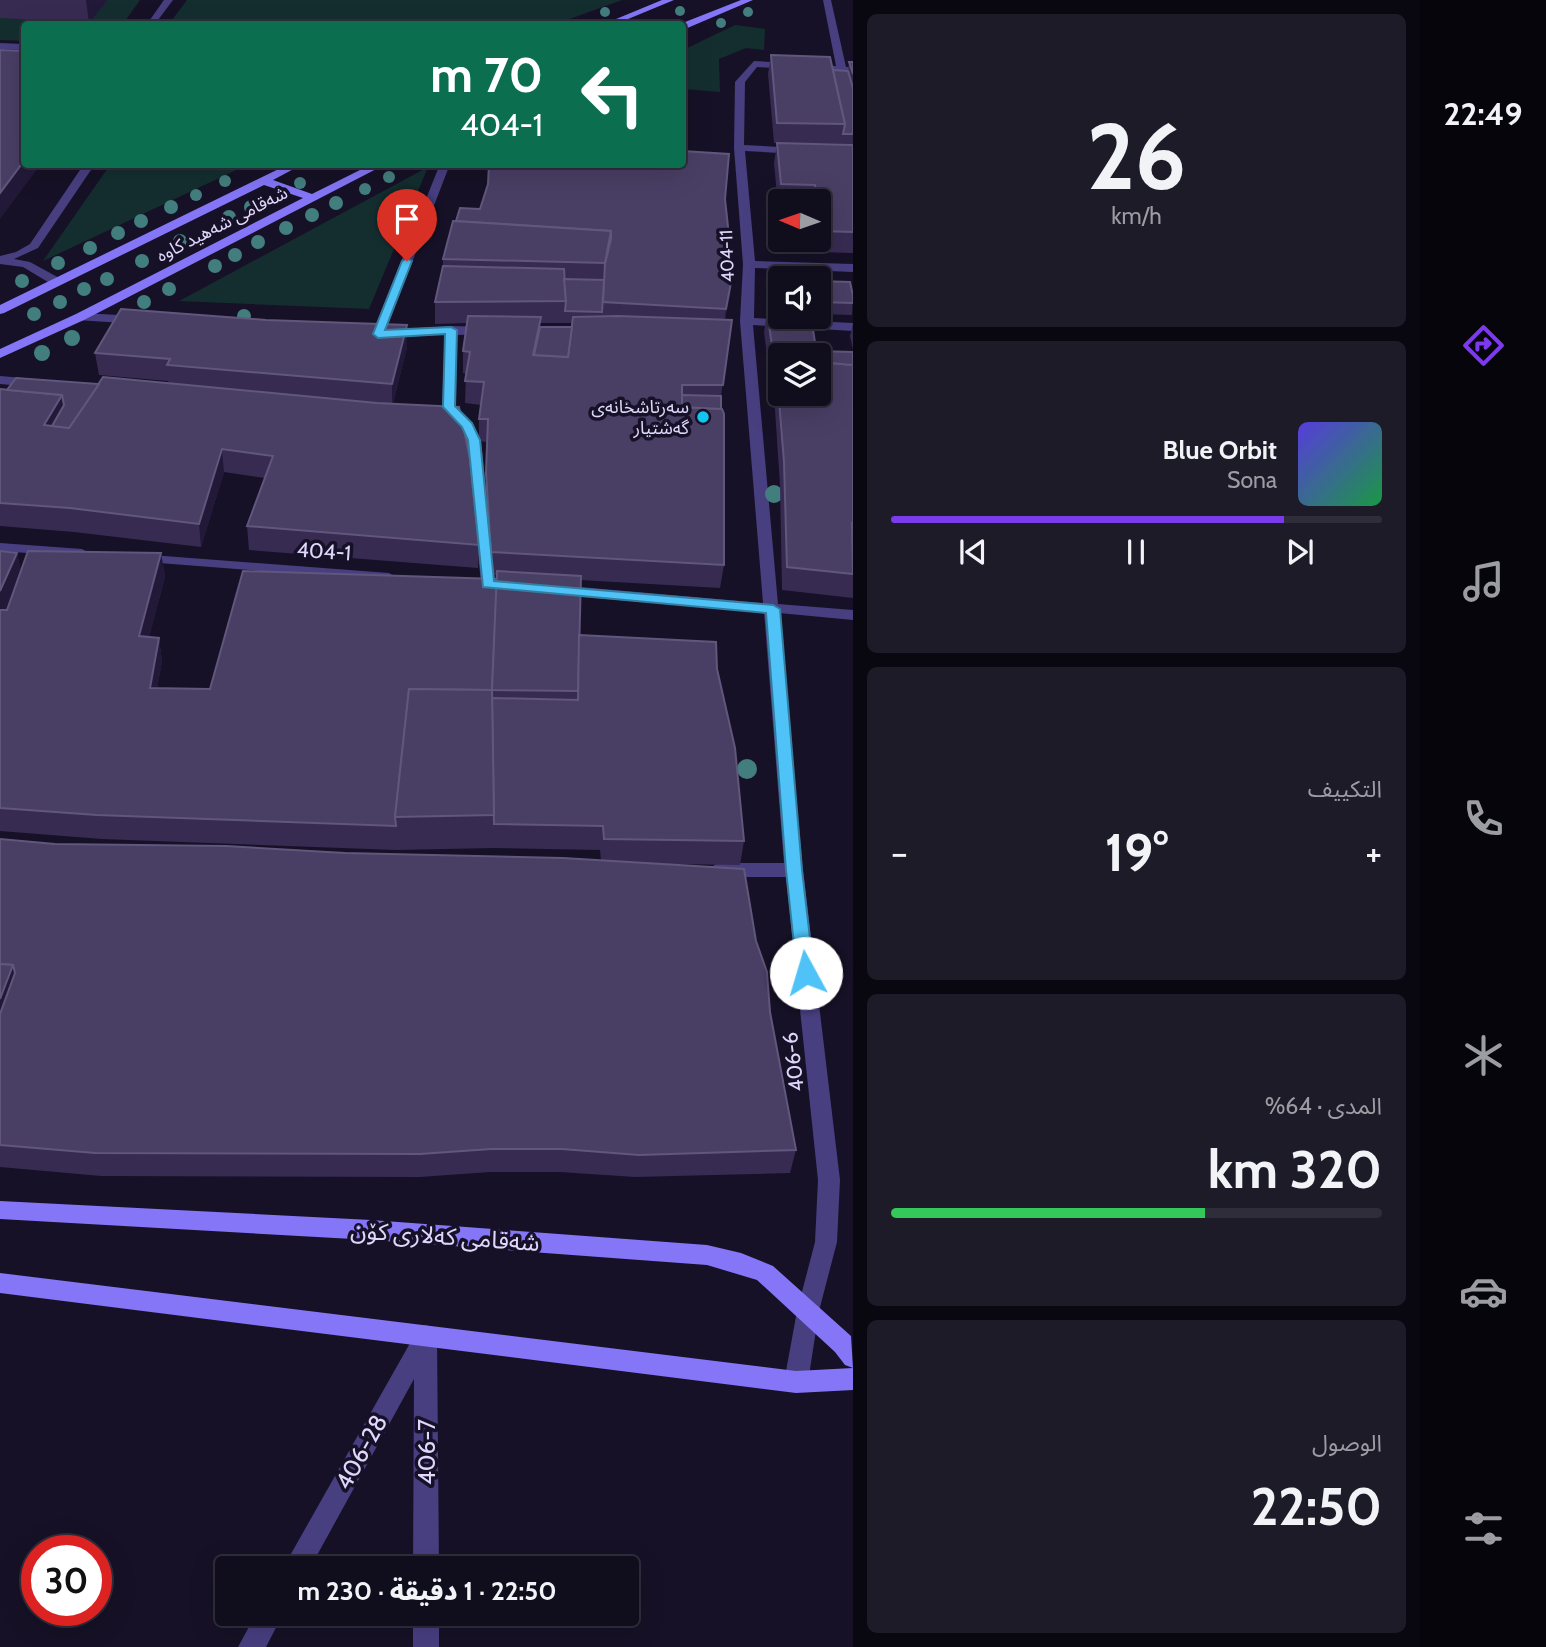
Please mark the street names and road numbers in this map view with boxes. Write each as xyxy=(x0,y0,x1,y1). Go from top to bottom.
street label: شەقامی شەهید کاوە xyxy=(153,181,291,267)
street label: 404-11 xyxy=(715,229,739,283)
street label: 404-1 xyxy=(296,537,352,565)
street label: 406-6 xyxy=(777,1031,809,1093)
street label: شەقامی کەلاری کۆن xyxy=(349,1215,541,1257)
street label: 406-28 xyxy=(329,1409,393,1495)
street label: 406-7 xyxy=(412,1419,441,1485)

